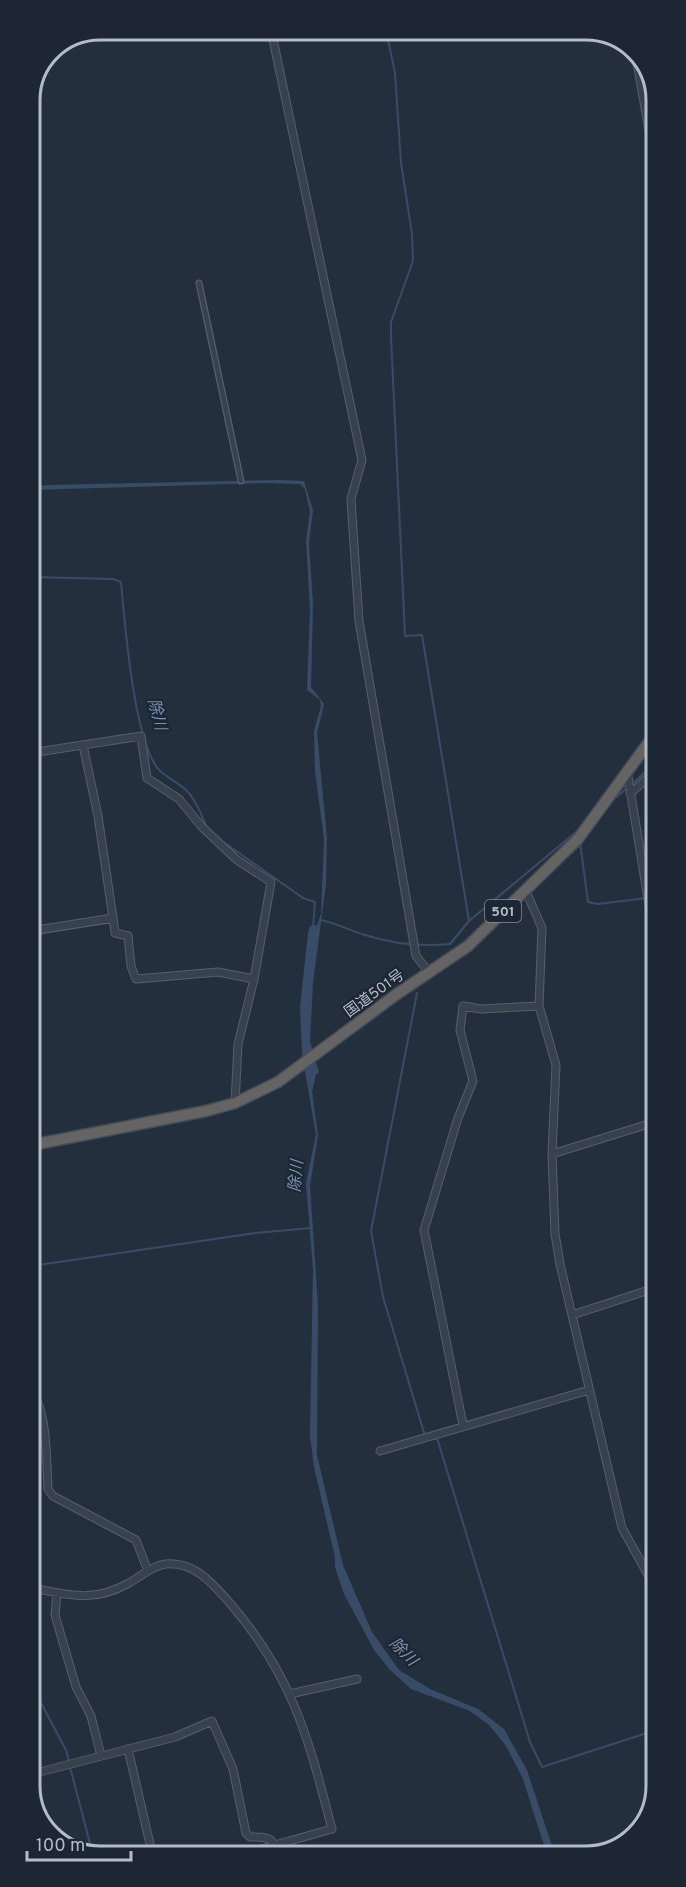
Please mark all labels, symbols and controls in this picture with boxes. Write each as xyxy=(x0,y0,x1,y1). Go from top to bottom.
water label: 除川 xyxy=(142,697,170,734)
road number: 501 xyxy=(485,900,521,922)
street label: 国道501号 xyxy=(341,966,409,1022)
water label: 除川 xyxy=(286,1157,309,1193)
water label: 除川 xyxy=(384,1634,422,1672)
scale bar xyxy=(27,1824,130,1862)
text: 100 m xyxy=(36,1835,85,1858)

